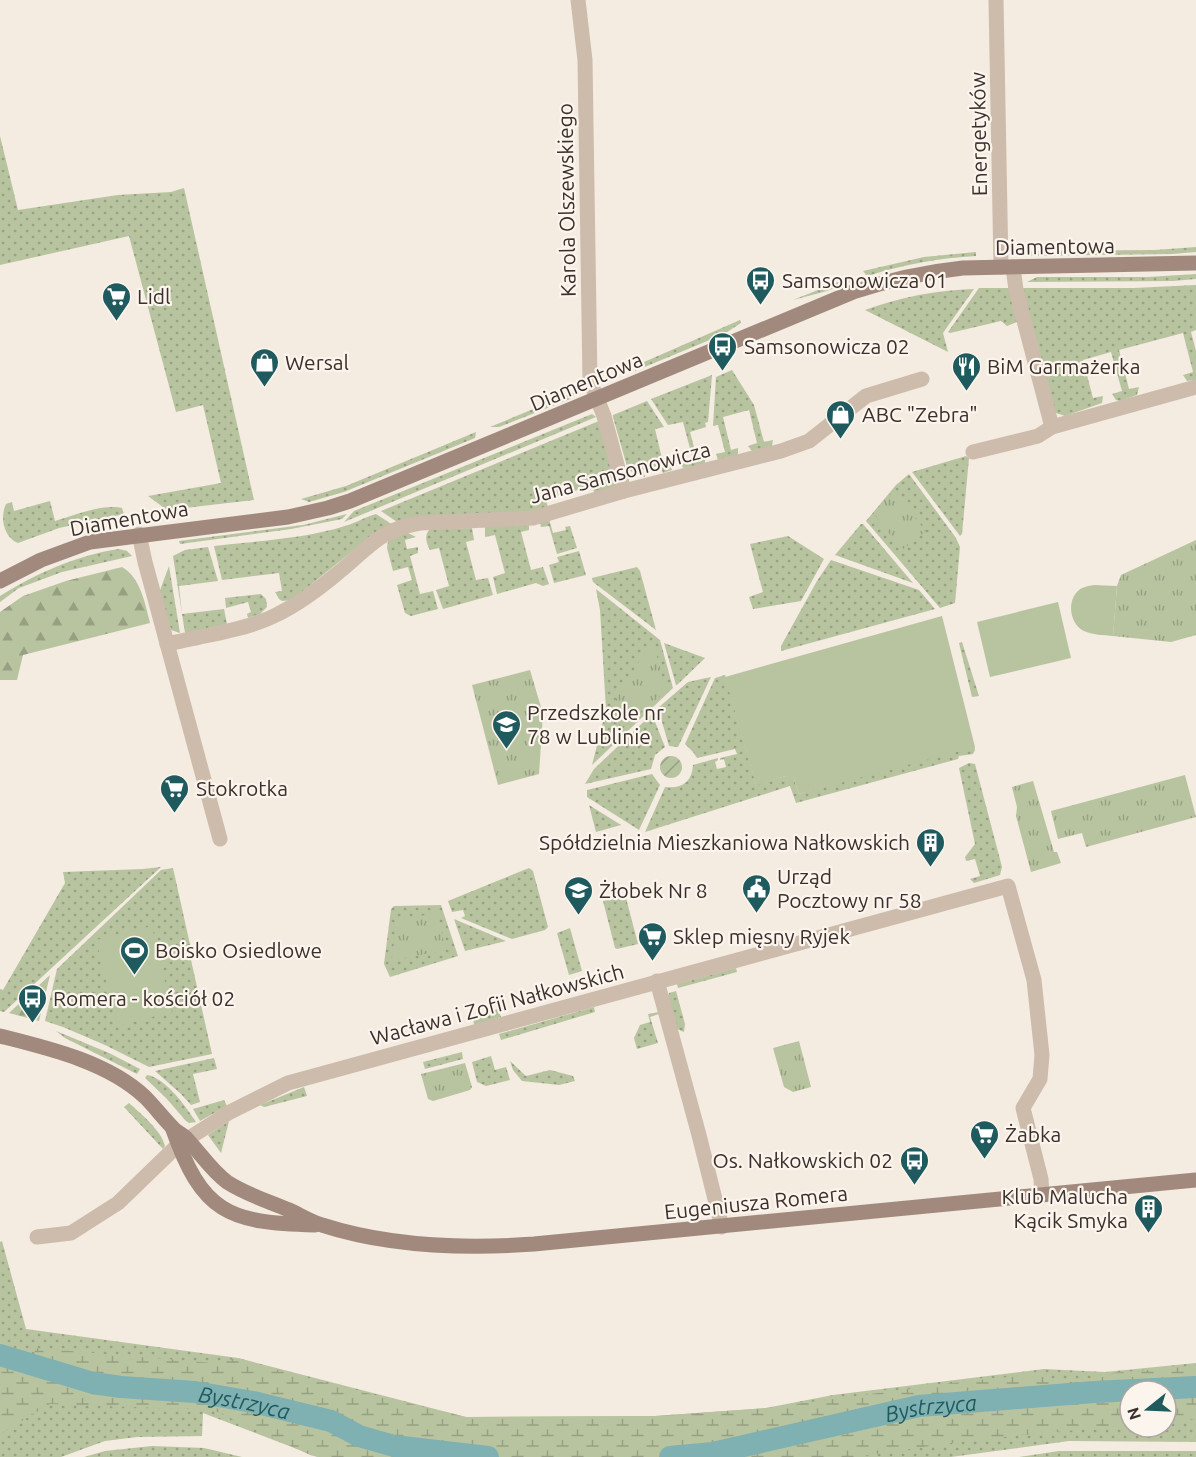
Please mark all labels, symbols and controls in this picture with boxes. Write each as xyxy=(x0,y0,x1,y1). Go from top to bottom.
street label: Energetyków xyxy=(965,72,991,196)
street label: Karola Olszewskiego xyxy=(552,103,580,297)
street label: Diamentowa xyxy=(995,233,1115,259)
bus stop icon: Samsonowicza 01 xyxy=(745,264,777,306)
place label: Samsonowicza 01 xyxy=(782,268,948,292)
supermarket icon: Lidl xyxy=(100,280,132,322)
place label: Lidl xyxy=(137,284,171,308)
bus stop icon: Samsonowicza 02 xyxy=(707,330,739,372)
place label: Samsonowicza 02 xyxy=(744,334,910,358)
shop icon: Wersal xyxy=(248,346,280,388)
street label: Diamentowa xyxy=(526,347,646,415)
place label: Wersal xyxy=(285,350,349,374)
restaurant icon: BiM Garmażerka xyxy=(950,350,982,392)
place label: BiM Garmażerka xyxy=(987,354,1141,378)
shop icon: ABC "Zebra" xyxy=(825,398,857,440)
place label: ABC "Zebra" xyxy=(862,402,978,426)
street label: Jana Samsonowicza xyxy=(527,436,713,508)
street label: Diamentowa xyxy=(68,496,190,540)
place label: Przedszkole nr 78 w Lublinie xyxy=(527,700,664,748)
school or university icon: Przedszkole nr 78 w Lublinie xyxy=(490,708,522,750)
supermarket icon: Stokrotka xyxy=(159,772,191,814)
place label: Stokrotka xyxy=(196,776,288,800)
building icon: Spółdzielnia Mieszkaniowa Nałkowskich xyxy=(915,826,947,868)
place label: Spółdzielnia Mieszkaniowa Nałkowskich xyxy=(539,830,910,854)
place label: Urząd Pocztowy nr 58 xyxy=(777,864,922,912)
public building icon: Urząd Pocztowy nr 58 xyxy=(740,872,772,914)
school or university icon: Żłobek Nr 8 xyxy=(562,874,594,916)
place label: Żłobek Nr 8 xyxy=(599,878,708,902)
supermarket icon: Sklep mięsny Ryjek xyxy=(636,920,668,962)
place label: Sklep mięsny Ryjek xyxy=(673,924,850,948)
sports icon: Boisko Osiedlowe xyxy=(118,934,150,976)
place label: Boisko Osiedlowe xyxy=(155,938,322,962)
street label: Wacława i Zofii Nałkowskich xyxy=(368,959,626,1049)
bus stop icon: Romera - kościół 02 xyxy=(16,982,48,1024)
place label: Romera - kościół 02 xyxy=(53,986,235,1010)
supermarket icon: Żabka xyxy=(968,1118,1000,1160)
place label: Żabka xyxy=(1005,1122,1061,1146)
bus stop icon: Os. Nałkowskich 02 xyxy=(898,1144,930,1186)
place label: Os. Nałkowskich 02 xyxy=(712,1148,893,1172)
street label: Eugeniusza Romera xyxy=(663,1180,849,1224)
place label: Klub Malucha Kącik Smyka xyxy=(1002,1184,1128,1232)
building icon: Klub Malucha Kącik Smyka xyxy=(1133,1192,1165,1234)
north arrow xyxy=(1118,1379,1178,1439)
water label: Bystrzyca xyxy=(197,1380,293,1423)
water label: Bystrzyca xyxy=(882,1389,978,1426)
text: N xyxy=(1123,1405,1144,1422)

